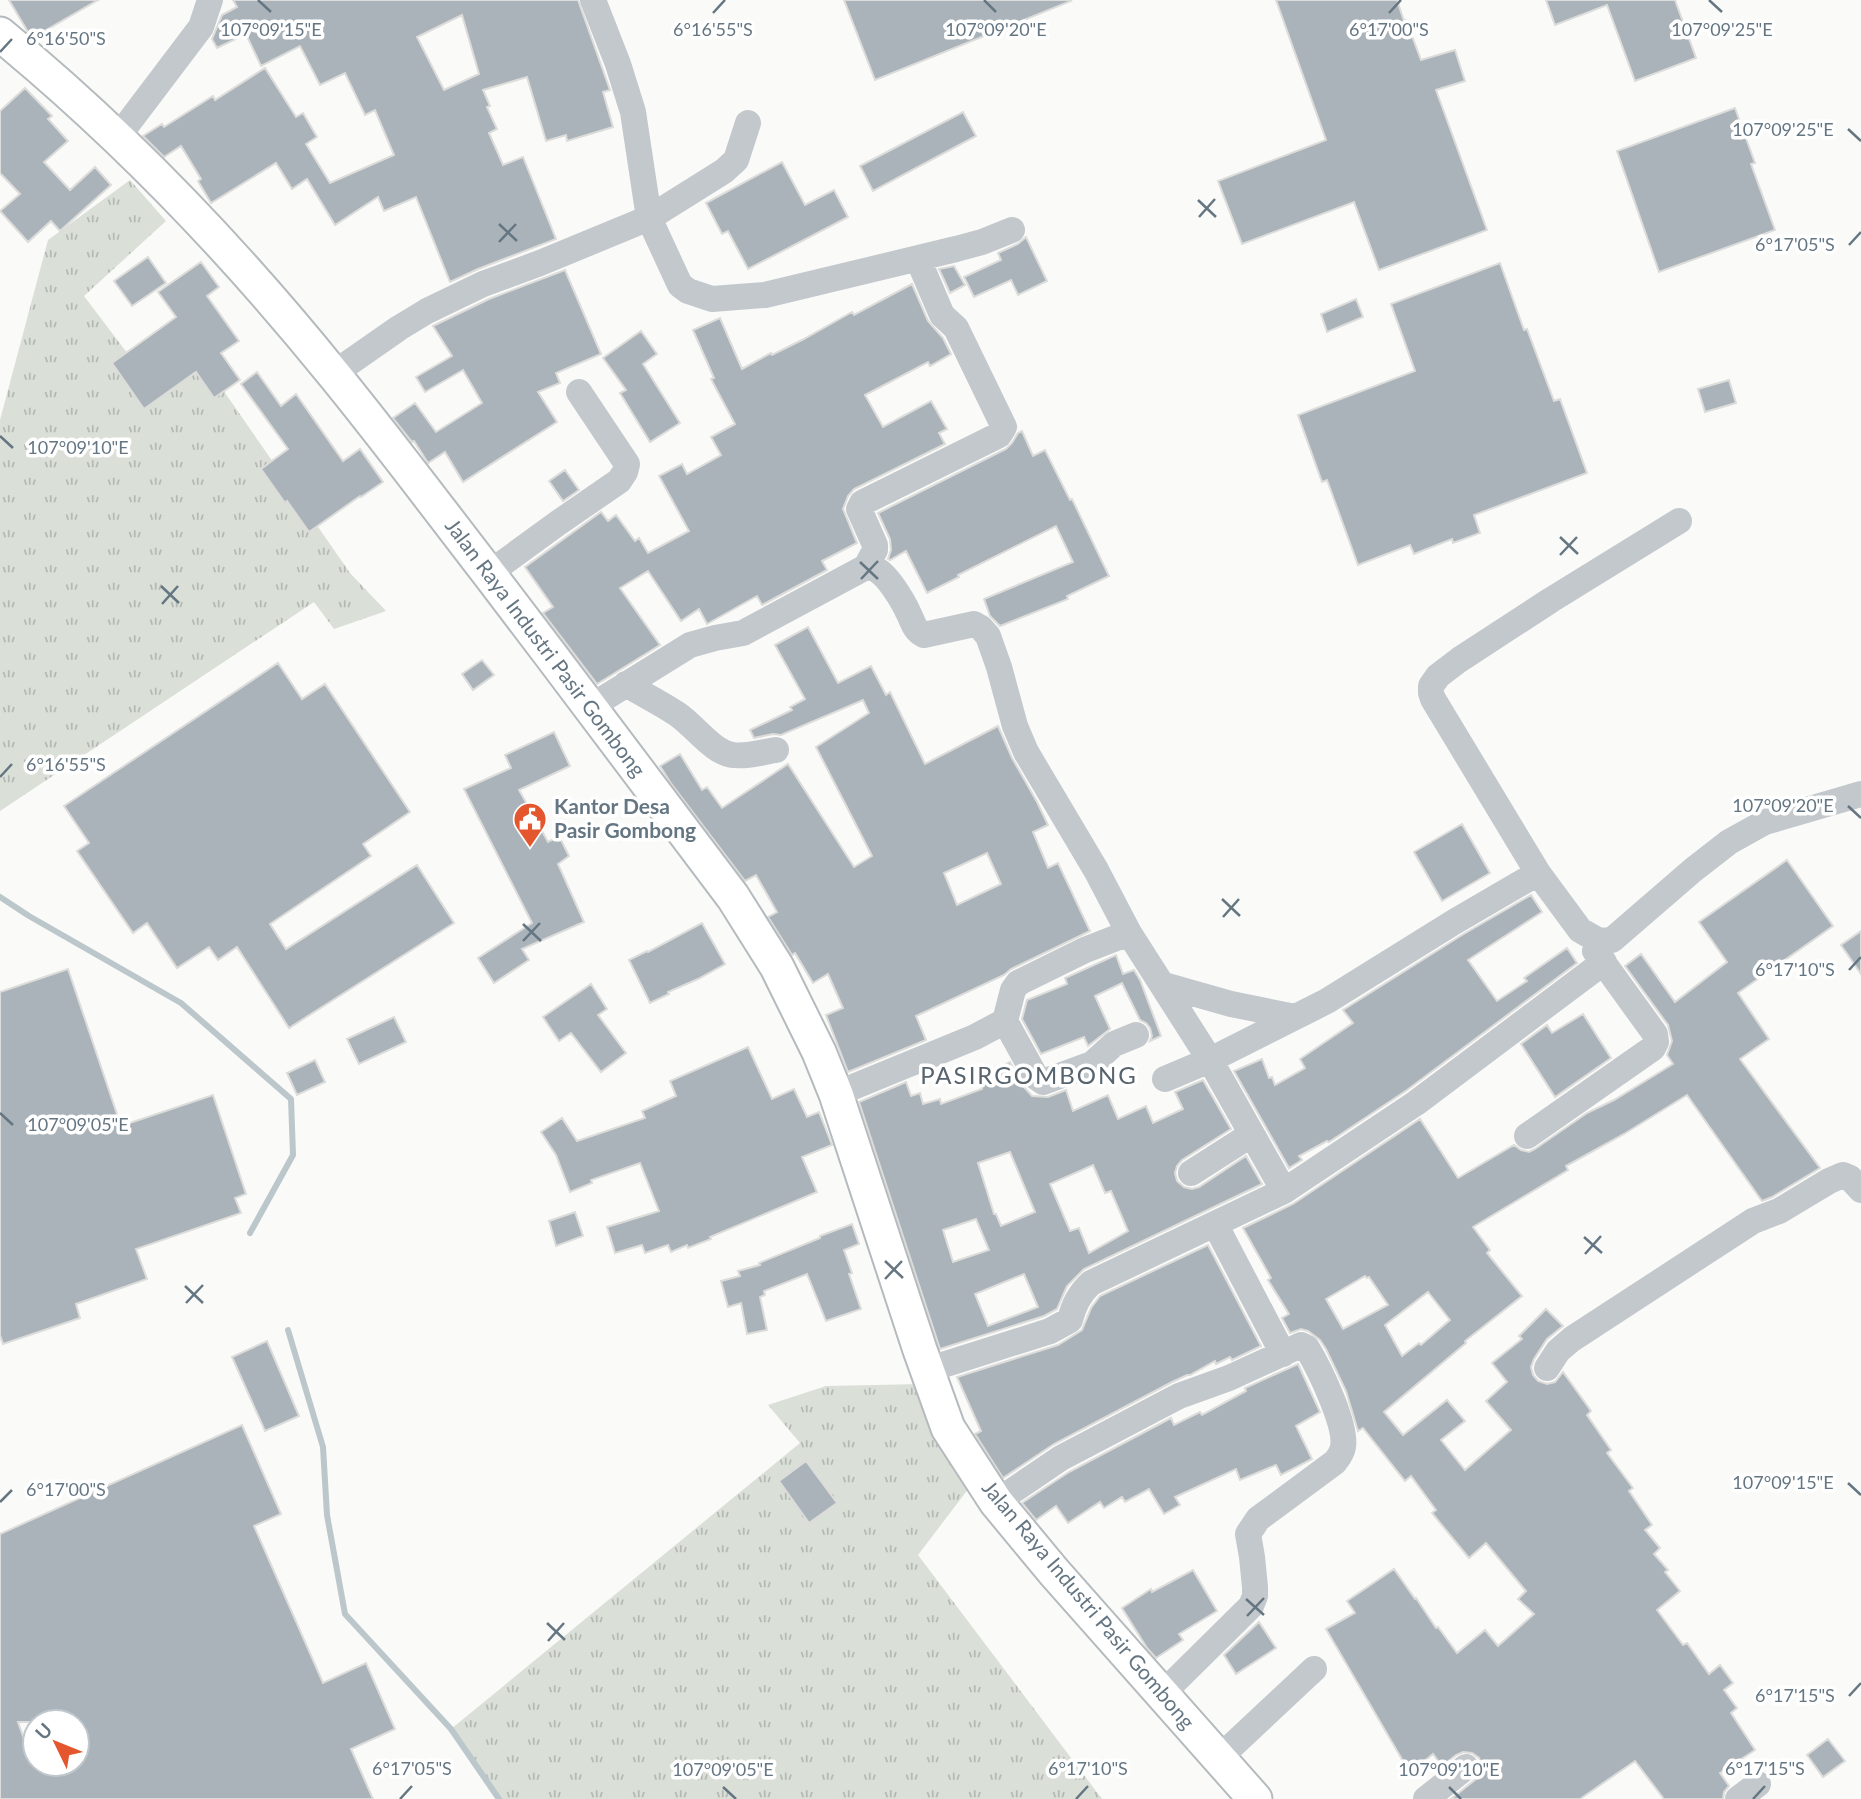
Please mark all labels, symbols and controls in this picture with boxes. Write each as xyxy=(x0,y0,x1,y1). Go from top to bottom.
text: 107°09'15"E xyxy=(220,18,322,40)
text: 6°16'55"S xyxy=(673,18,753,40)
text: 107°09'20"E xyxy=(945,18,1047,40)
text: 6°17'00"S xyxy=(1349,18,1429,40)
text: 107°09'25"E xyxy=(1671,18,1773,40)
text: 6°16'50"S xyxy=(26,27,106,49)
text: 107°09'25"E xyxy=(1732,118,1834,140)
text: 6°17'05"S xyxy=(1755,233,1835,255)
text: 107°09'10"E xyxy=(27,436,129,458)
street label: Jalan Raya Industri Pasir Gombong xyxy=(441,513,652,781)
text: 6°16'55"S xyxy=(26,753,106,775)
place label: Kantor Desa Pasir Gombong xyxy=(554,793,696,842)
text: 107°09'20"E xyxy=(1732,794,1834,816)
public building icon: Kantor Desa Pasir Gombong xyxy=(511,800,549,849)
text: 6°17'10"S xyxy=(1755,958,1835,980)
district label: PASIRGOMBONG xyxy=(920,1060,1138,1089)
text: 107°09'05"E xyxy=(27,1113,129,1135)
text: 107°09'15"E xyxy=(1732,1471,1834,1493)
street label: Jalan Raya Industri Pasir Gombong xyxy=(978,1475,1201,1733)
text: 6°17'00"S xyxy=(26,1478,106,1500)
text: 6°17'15"S xyxy=(1755,1684,1835,1706)
north arrow xyxy=(21,1708,91,1778)
text: U xyxy=(30,1718,56,1744)
text: 6°17'05"S xyxy=(372,1757,452,1779)
text: 6°17'10"S xyxy=(1048,1757,1128,1779)
text: 6°17'15"S xyxy=(1725,1757,1805,1779)
text: 107°09'05"E xyxy=(672,1758,774,1780)
text: 107°09'10"E xyxy=(1398,1758,1500,1780)

